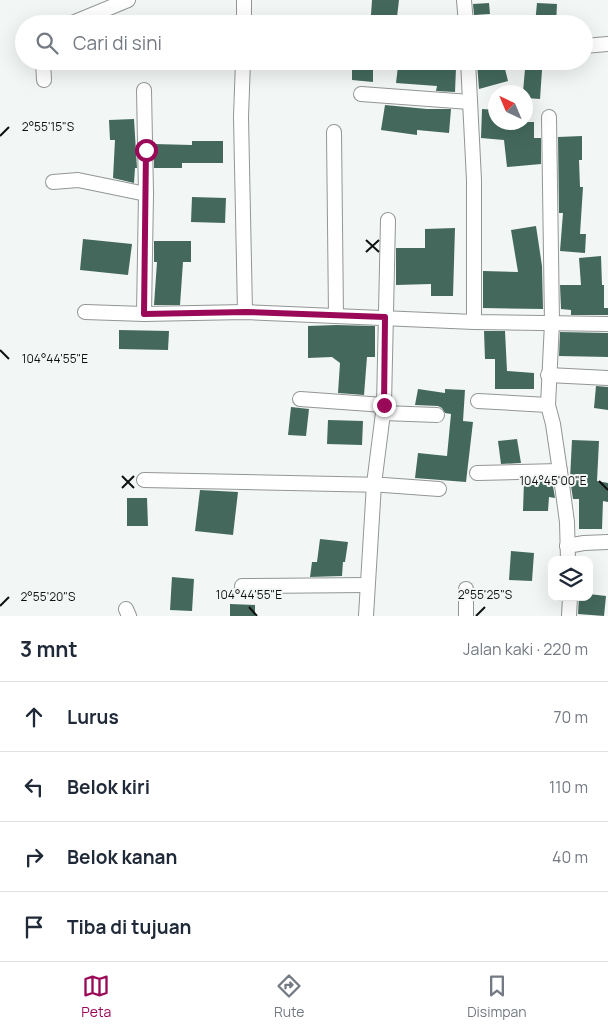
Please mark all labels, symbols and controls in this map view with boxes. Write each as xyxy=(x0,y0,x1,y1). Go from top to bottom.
search box xyxy=(15,15,593,70)
icon: search xyxy=(33,29,61,57)
text: Cari di sini xyxy=(73,30,162,56)
north arrow xyxy=(488,85,533,130)
text: 2°55'15"S xyxy=(22,118,74,135)
route start xyxy=(135,139,158,162)
text: 104°44'55"E xyxy=(22,350,88,367)
route end xyxy=(373,394,396,417)
text: 104°45'00"E xyxy=(519,472,587,489)
map controls xyxy=(548,556,593,601)
button: layers xyxy=(548,556,593,601)
text: 104°44'55"E xyxy=(216,586,282,603)
text: 2°55'25"S xyxy=(458,586,512,603)
text: 2°55'20"S xyxy=(21,588,75,605)
text: 3 mnt xyxy=(20,635,78,663)
text: Jalan kaki · 220 m xyxy=(463,638,588,660)
icon: ahead xyxy=(20,703,48,731)
text: Lurus xyxy=(67,704,119,730)
text: 70 m xyxy=(553,706,588,728)
icon: left xyxy=(20,773,48,801)
text: Belok kiri xyxy=(67,774,150,800)
text: 110 m xyxy=(549,776,588,798)
icon: right xyxy=(20,843,48,871)
text: Belok kanan xyxy=(67,844,177,870)
text: 40 m xyxy=(552,846,588,868)
icon: arrive xyxy=(20,913,48,941)
text: Tiba di tujuan xyxy=(67,914,191,940)
tab: Peta xyxy=(81,972,111,1021)
tab: Rute xyxy=(274,972,305,1021)
tab: Disimpan xyxy=(467,972,527,1021)

